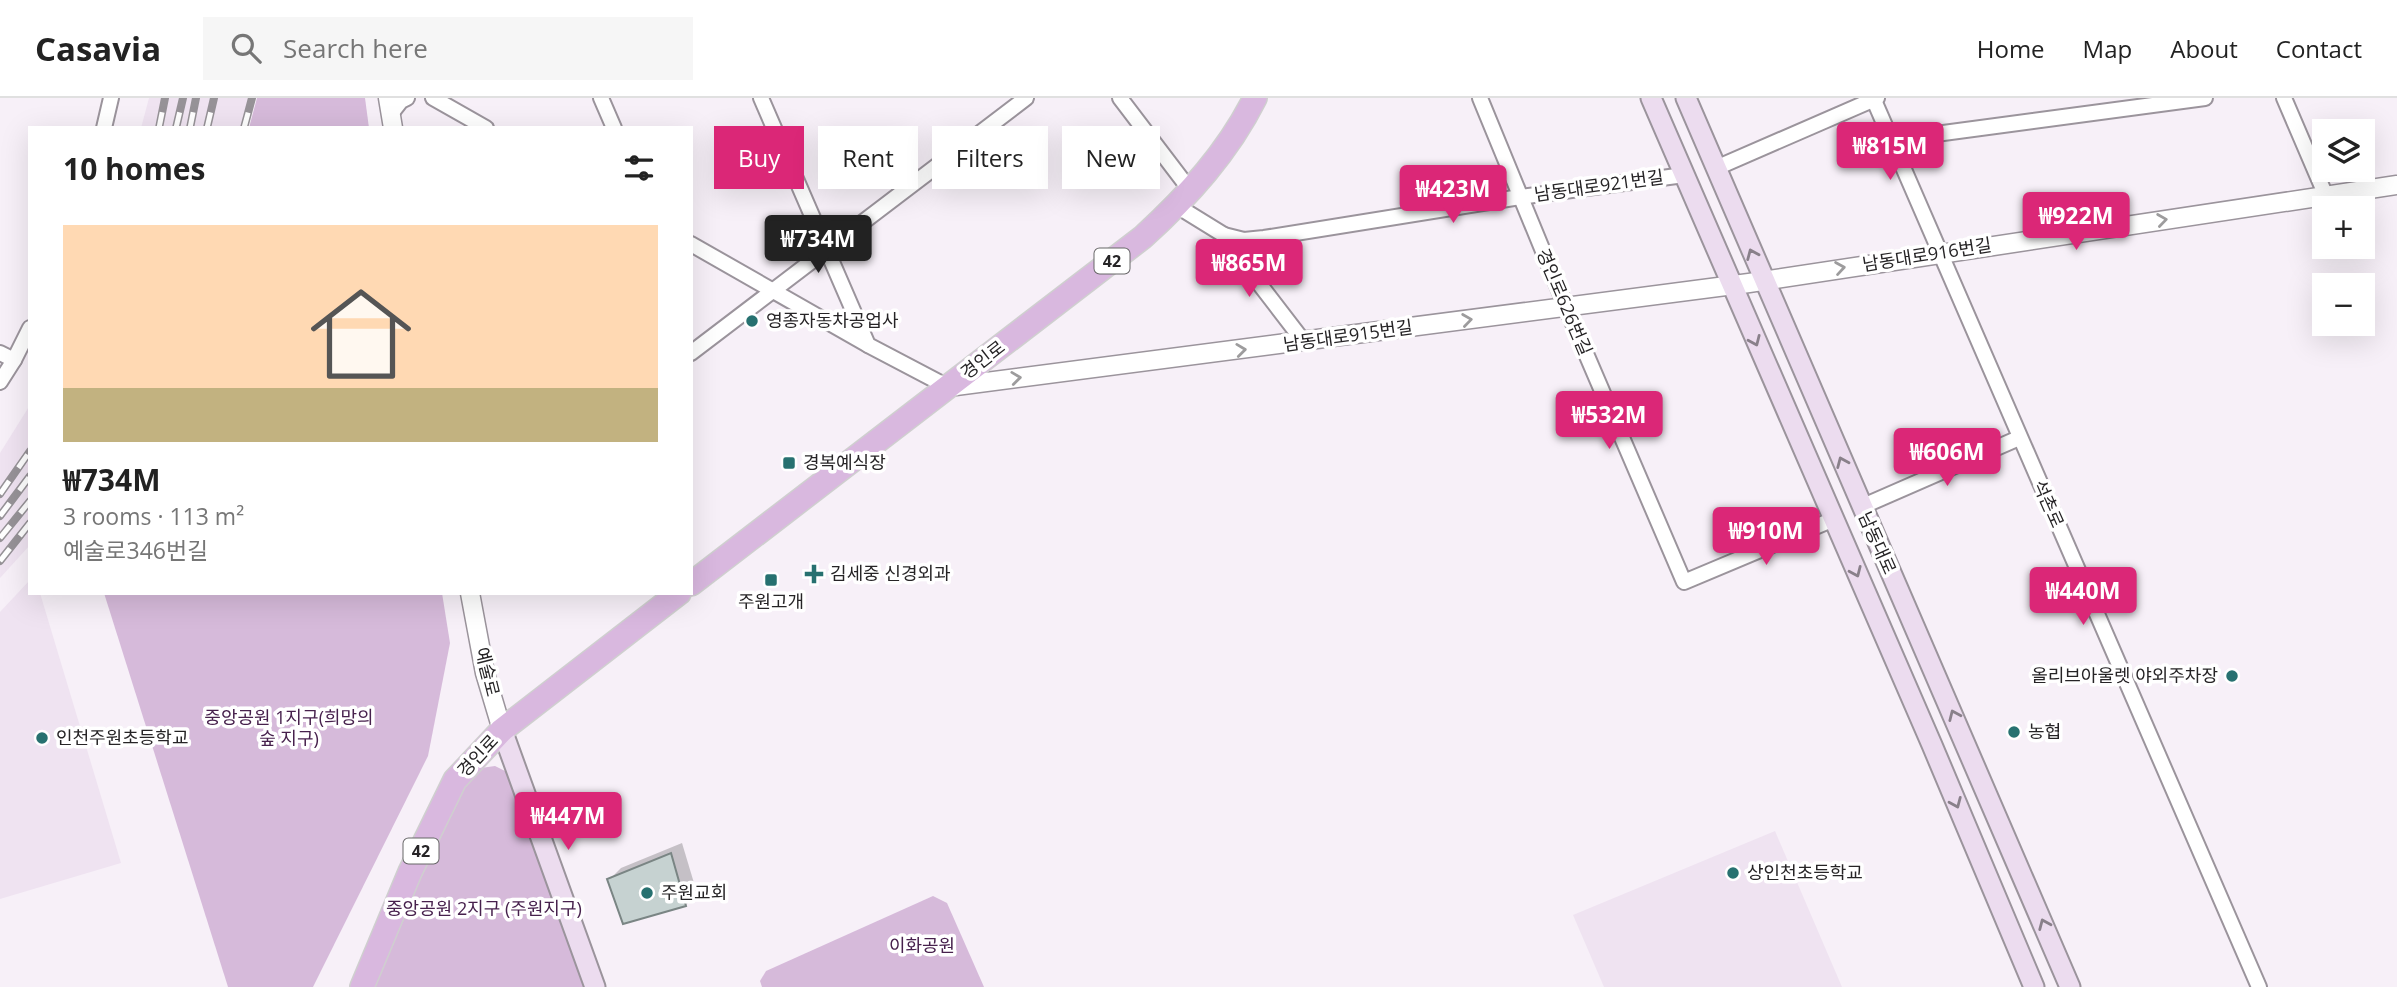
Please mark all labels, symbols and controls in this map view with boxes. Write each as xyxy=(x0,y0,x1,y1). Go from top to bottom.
search box xyxy=(203,17,693,80)
text: Casavia xyxy=(35,26,161,71)
icon: search xyxy=(227,29,265,67)
text: Search here xyxy=(283,30,428,66)
text: Home xyxy=(1977,32,2045,65)
text: Map xyxy=(2083,32,2132,65)
text: About xyxy=(2170,32,2238,65)
text: Contact xyxy=(2276,32,2362,65)
map controls xyxy=(2312,119,2375,336)
button: layers xyxy=(2312,119,2375,182)
pin: ₩815M xyxy=(1841,122,1939,182)
chip: Buy xyxy=(714,126,804,189)
chip: Rent xyxy=(818,126,918,189)
chip: Filters xyxy=(932,126,1048,189)
chip: New xyxy=(1062,126,1160,189)
text: ₩815M xyxy=(1853,129,1927,161)
text: 10 homes xyxy=(63,148,206,189)
icon: filters xyxy=(620,149,658,187)
street label: 남동대로921번길 xyxy=(1533,164,1665,206)
pin: ₩423M xyxy=(1404,166,1502,225)
text: ₩423M xyxy=(1416,172,1490,204)
pin: ₩922M xyxy=(2027,192,2125,252)
button: + xyxy=(2312,196,2375,259)
text: ₩922M xyxy=(2039,199,2113,231)
one-way arrow xyxy=(2156,213,2168,228)
pin: ₩734M xyxy=(769,216,867,275)
text: ₩734M xyxy=(781,222,855,254)
street label: 남동대로916번길 xyxy=(1861,232,1993,276)
pin: ₩865M xyxy=(1200,240,1298,299)
street label: 경인로626번길 xyxy=(1532,245,1598,359)
text: ₩865M xyxy=(1212,246,1286,278)
road number: 42 xyxy=(1094,248,1130,274)
one-way arrow xyxy=(1746,248,1760,260)
one-way arrow xyxy=(1834,261,1846,276)
icon: home xyxy=(298,271,424,397)
button: − xyxy=(2312,273,2375,336)
place label: 영종자동차공업사 xyxy=(766,308,899,332)
marker: 영종자동차공업사 xyxy=(744,313,760,329)
one-way arrow xyxy=(1461,313,1473,328)
street label: 남동대로915번길 xyxy=(1282,314,1414,356)
street label: 경인로 xyxy=(955,334,1009,384)
one-way arrow xyxy=(1747,334,1761,346)
one-way arrow xyxy=(1236,343,1247,358)
one-way arrow xyxy=(1010,371,1022,386)
pin: ₩532M xyxy=(1560,392,1658,451)
text: ₩532M xyxy=(1572,398,1646,430)
pin: ₩606M xyxy=(1898,428,1996,488)
text: ₩606M xyxy=(1910,435,1984,467)
place label: 경복예식장 xyxy=(803,450,886,474)
marker: 경복예식장 xyxy=(781,455,797,471)
one-way arrow xyxy=(1836,457,1850,470)
text: ₩734M xyxy=(63,459,160,500)
street label: 석촌로 xyxy=(2028,476,2070,531)
text: 3 rooms · 113 m² xyxy=(63,500,244,532)
street label: 남동대로 xyxy=(1853,507,1902,578)
pin: ₩910M xyxy=(1717,508,1815,567)
text: ₩910M xyxy=(1729,514,1803,546)
text: 예술로346번길 xyxy=(63,534,208,566)
place label: 김세중 신경외과 xyxy=(830,561,951,585)
marker: 김세중 신경외과 xyxy=(804,564,824,584)
one-way arrow xyxy=(1848,565,1862,577)
pin: ₩440M xyxy=(2034,568,2132,627)
marker: 주원고개 xyxy=(763,572,779,588)
text: ₩440M xyxy=(2046,574,2120,606)
place label: 주원고개 xyxy=(738,589,804,613)
street label: 예술로 xyxy=(470,645,506,699)
place label: 올리브아울렛 야외주차장 xyxy=(2031,663,2218,687)
marker: 올리브아울렛 야외주차장 xyxy=(2224,668,2240,684)
park label: 중앙공원 1지구(희망의 숲 지구) xyxy=(204,705,374,750)
one-way arrow xyxy=(1948,710,1962,722)
place label: 농협 xyxy=(2028,719,2061,743)
marker: 농협 xyxy=(2006,724,2022,740)
place label: 인천주원초등학교 xyxy=(56,725,188,749)
street label: 경인로 xyxy=(452,729,503,782)
marker: 인천주원초등학교 xyxy=(34,730,50,746)
pin: ₩447M xyxy=(519,792,617,852)
one-way arrow xyxy=(1948,796,1962,808)
text: ₩447M xyxy=(531,799,605,831)
road number: 42 xyxy=(404,838,438,864)
place label: 상인천초등학교 xyxy=(1747,860,1863,884)
marker: 상인천초등학교 xyxy=(1725,865,1741,881)
place label: 주원교회 xyxy=(661,880,727,904)
marker: 주원교회 xyxy=(639,885,655,901)
park label: 중앙공원 2지구 (주원지구) xyxy=(386,896,582,920)
one-way arrow xyxy=(2038,919,2052,931)
park label: 이화공원 xyxy=(889,933,955,957)

